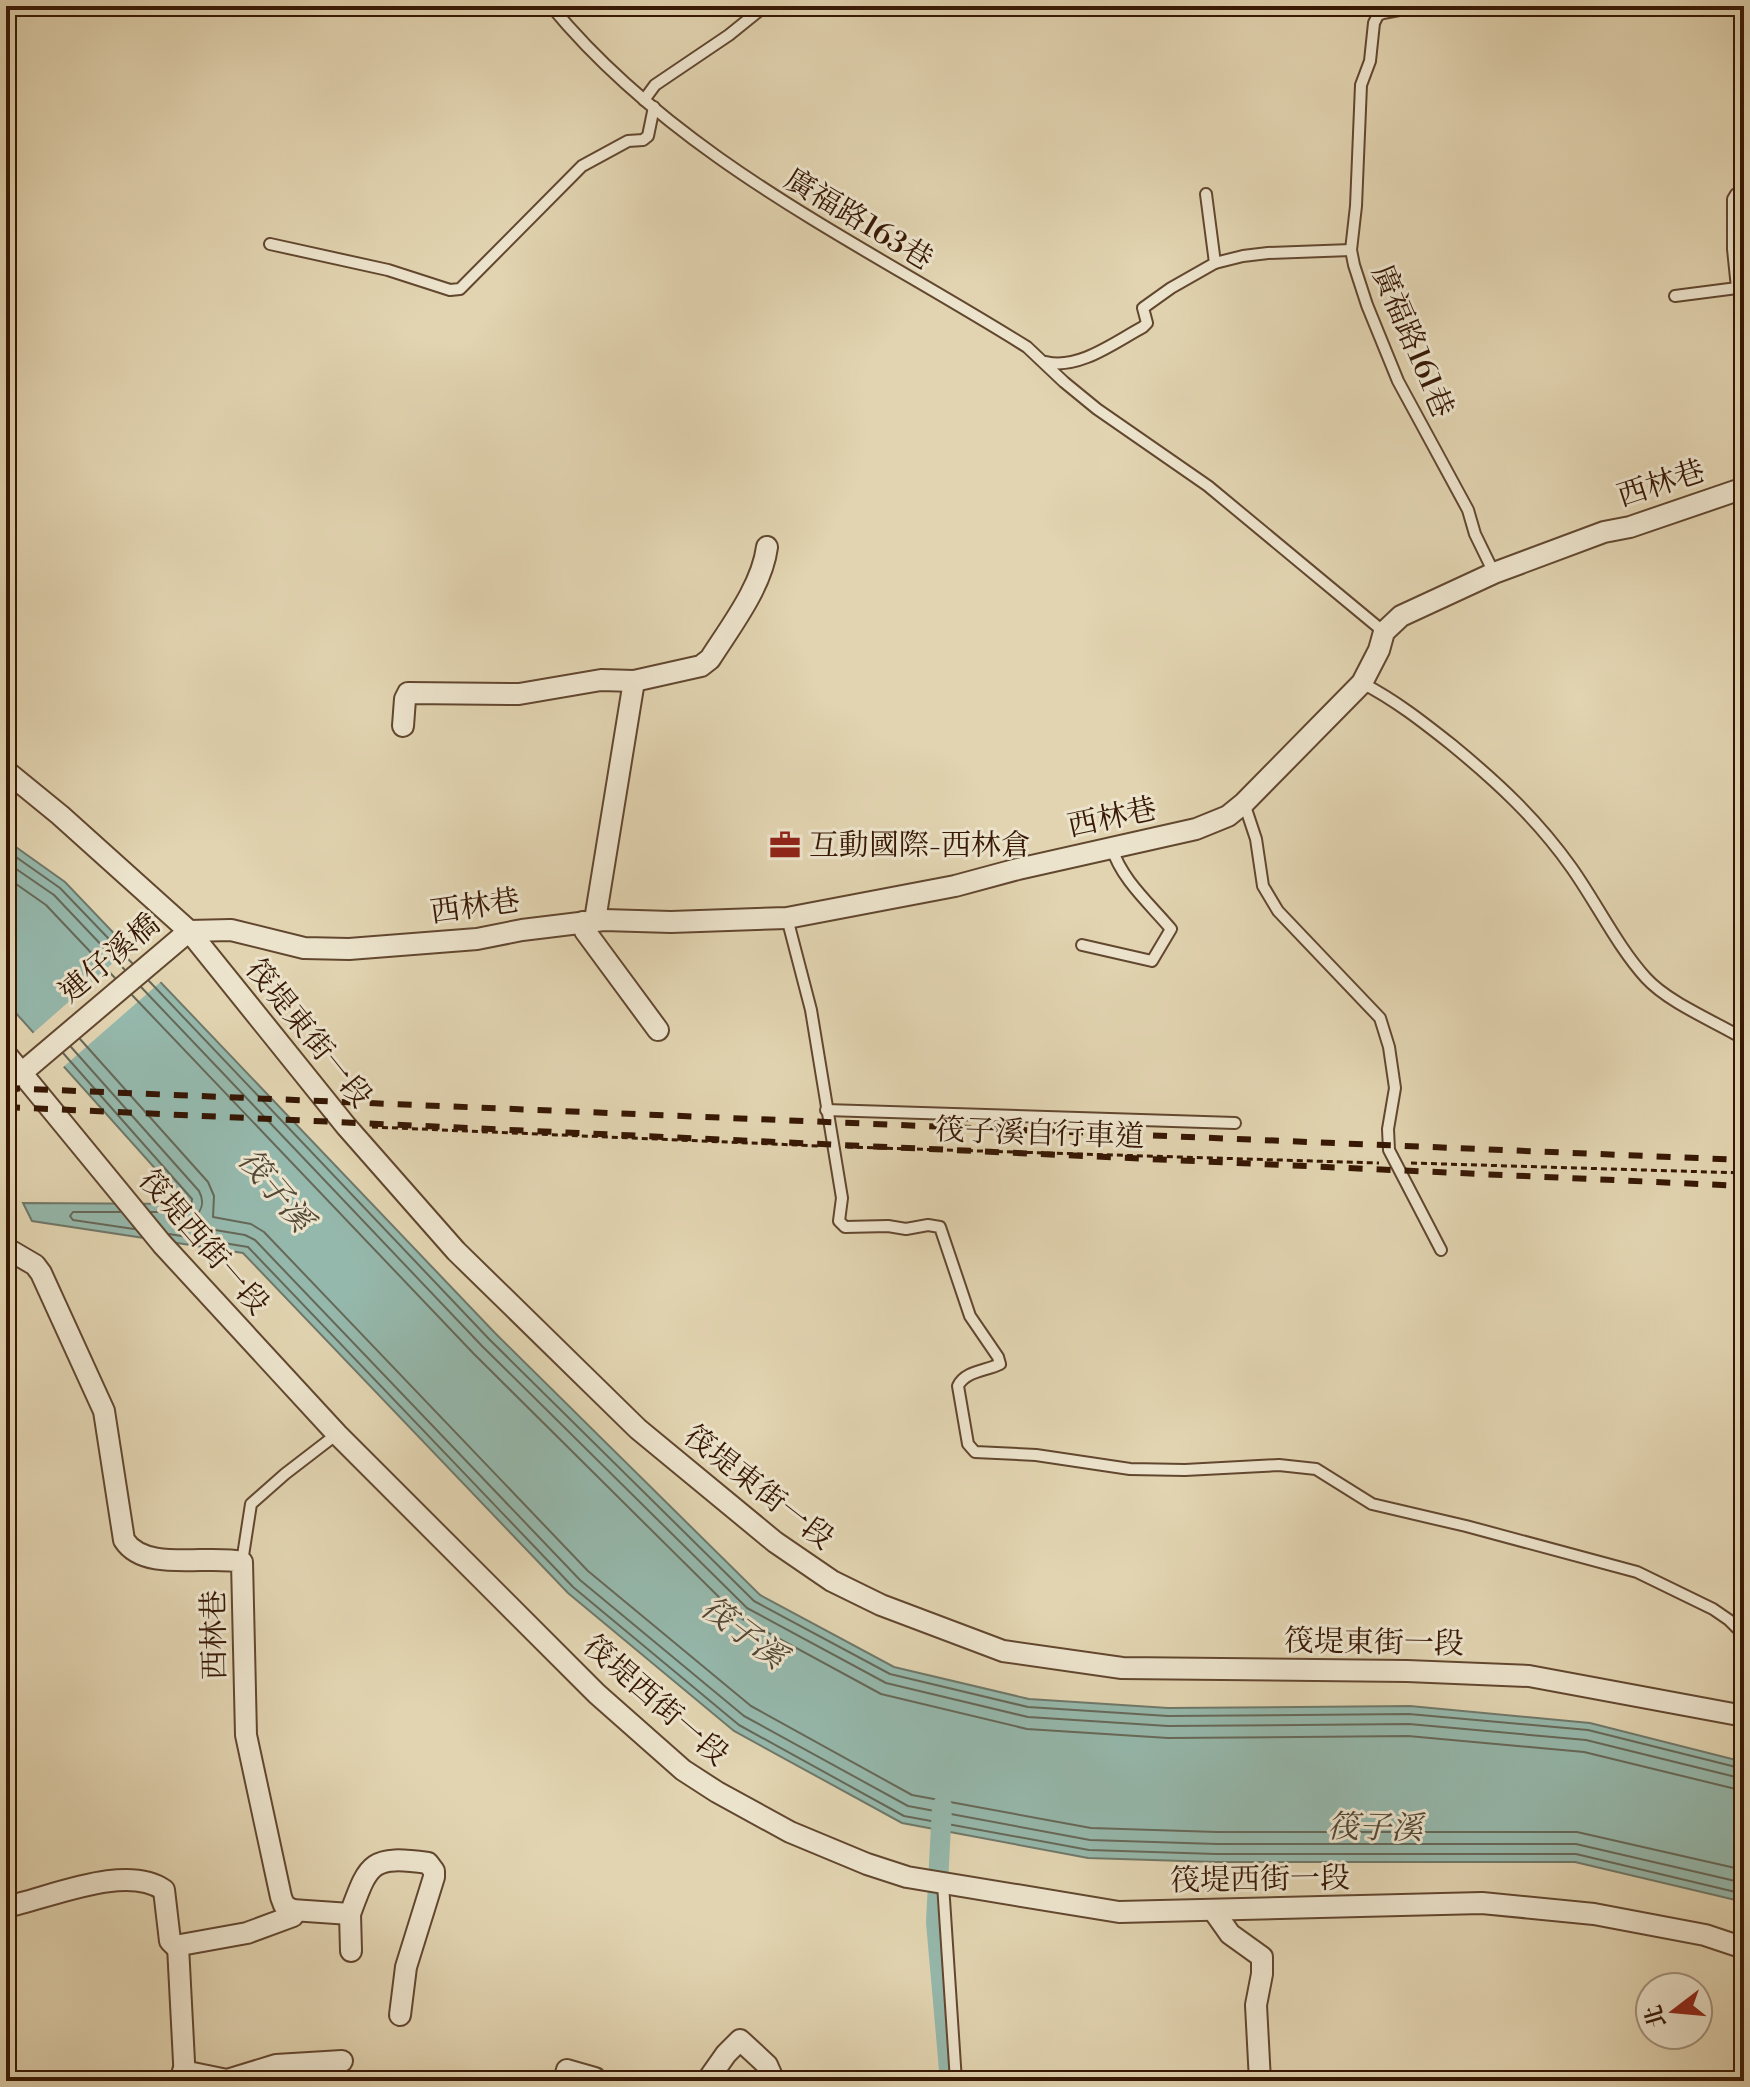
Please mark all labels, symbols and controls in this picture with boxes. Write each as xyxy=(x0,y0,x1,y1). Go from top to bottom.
street label: 廣福路163巷 xyxy=(777,161,940,279)
street label: 廣福路161巷 xyxy=(1363,259,1461,423)
street label: 西林巷 xyxy=(1613,452,1710,516)
street label: 西林巷 xyxy=(1064,790,1160,846)
place label: 互動國際-西林倉 xyxy=(809,827,1031,865)
office icon: 互動國際-西林倉 xyxy=(768,828,802,862)
street label: 西林巷 xyxy=(428,882,522,932)
street label: 連仔溪橋 xyxy=(51,906,168,1012)
street label: 筏堤東街一段 xyxy=(237,952,380,1116)
street label: 筏子溪自行車道 xyxy=(934,1111,1146,1157)
water label: 筏子溪 xyxy=(229,1141,323,1243)
street label: 筏堤西街一段 xyxy=(130,1162,277,1323)
street label: 筏堤東街一段 xyxy=(676,1417,841,1558)
water label: 筏子溪 xyxy=(693,1588,796,1679)
street label: 西林巷 xyxy=(195,1590,235,1680)
street label: 筏堤東街一段 xyxy=(1284,1622,1464,1664)
street label: 筏堤西街一段 xyxy=(575,1627,736,1774)
water label: 筏子溪 xyxy=(1327,1807,1426,1849)
street label: 筏堤西街一段 xyxy=(1170,1859,1350,1901)
north arrow xyxy=(1634,1971,1714,2051)
text: 北 xyxy=(1640,2002,1672,2030)

